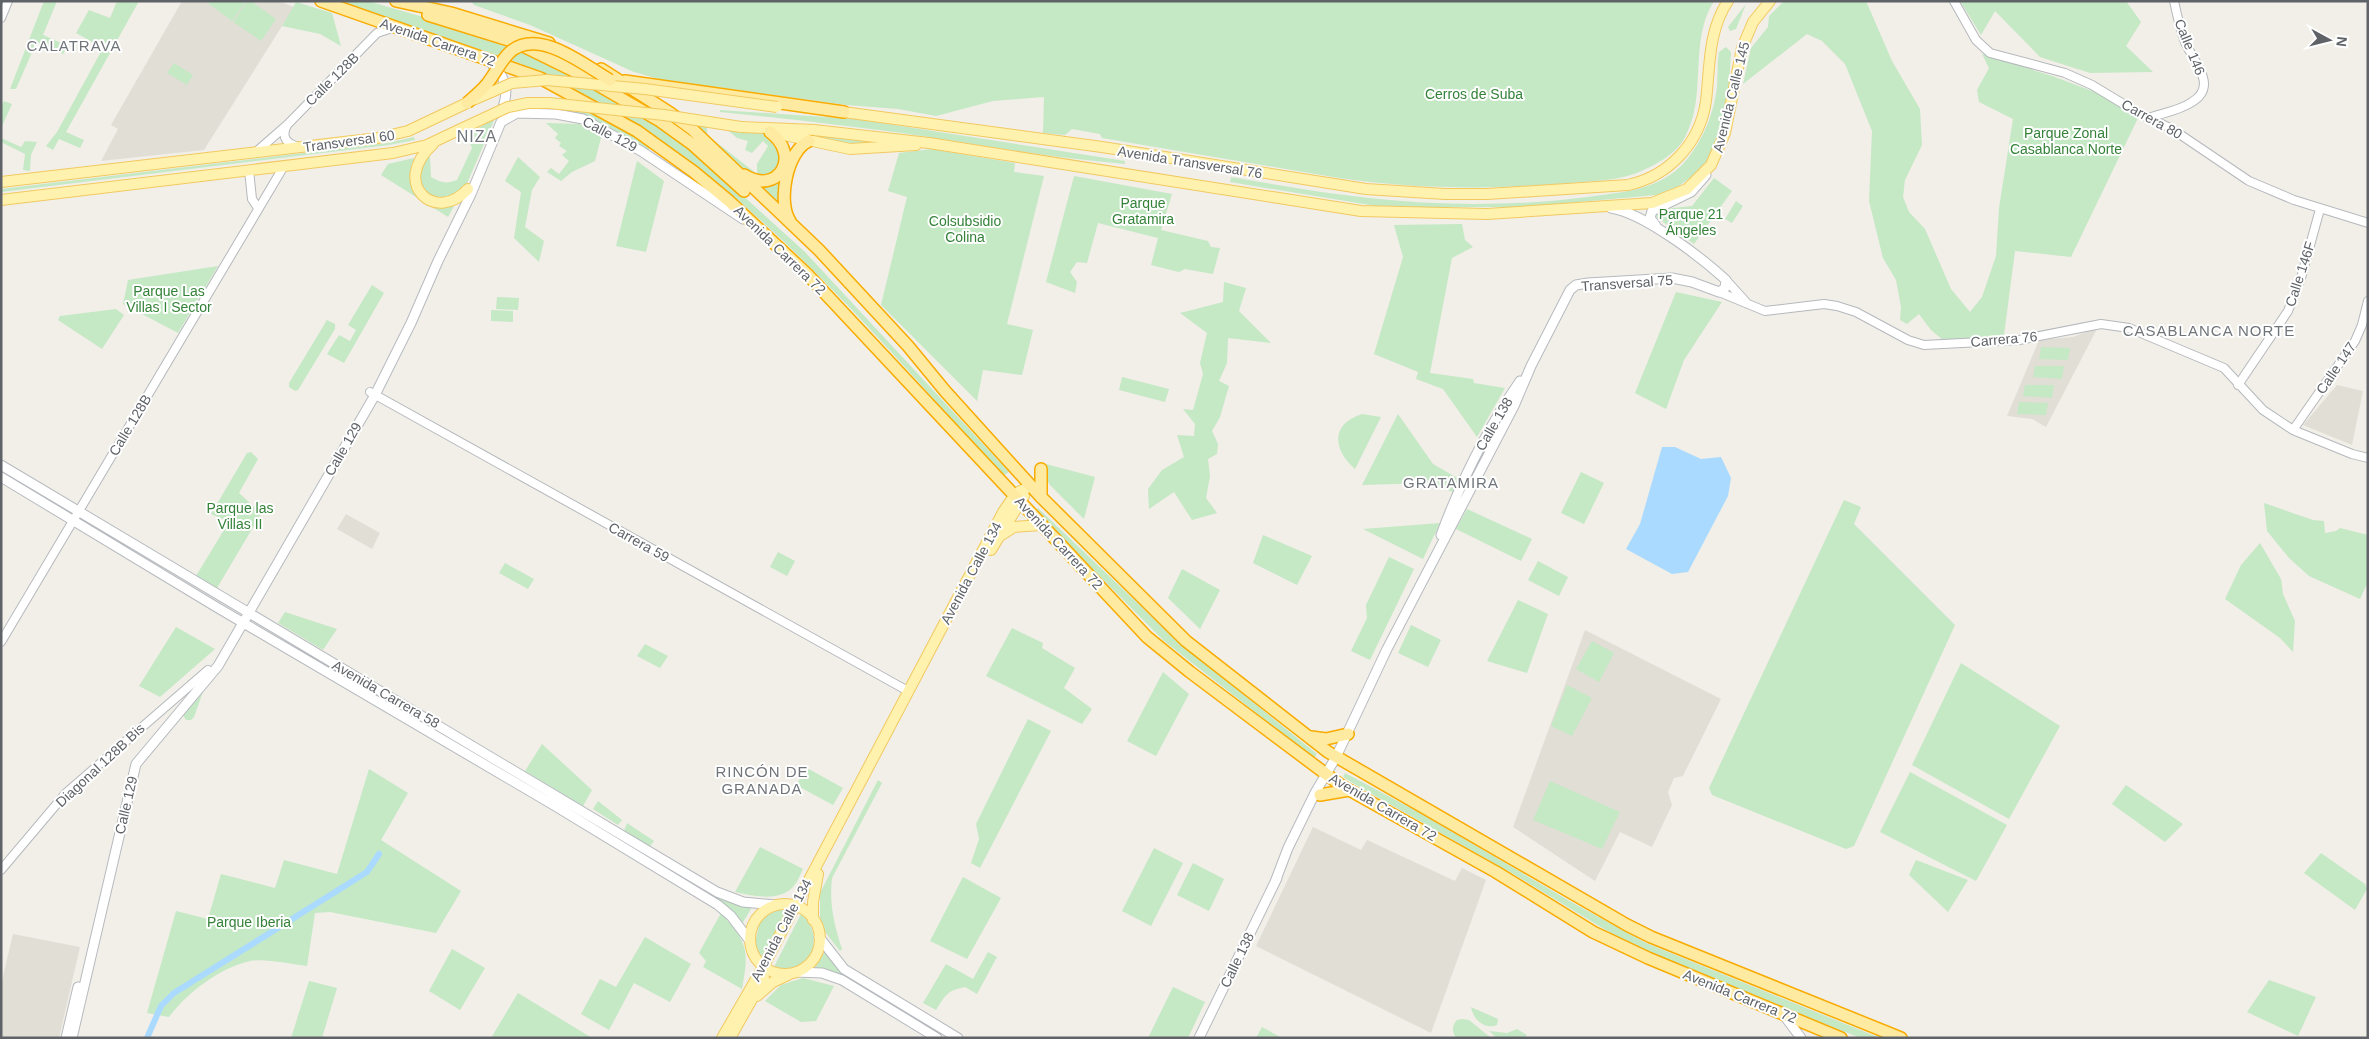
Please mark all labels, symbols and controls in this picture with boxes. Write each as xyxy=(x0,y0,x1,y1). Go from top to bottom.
street label: Avenida Carrera 72 xyxy=(378,15,498,69)
north arrow xyxy=(2304,15,2354,65)
street label: Calle 146 xyxy=(2172,17,2209,78)
text: N xyxy=(2333,36,2350,48)
district label: CALATRAVA xyxy=(27,37,121,54)
street label: Avenida Calle 145 xyxy=(1710,40,1753,154)
street label: Calle 128B xyxy=(302,49,362,109)
park label: Cerros de Suba xyxy=(1425,86,1523,102)
street label: Carrera 80 xyxy=(2119,96,2185,142)
street label: Calle 129 xyxy=(580,113,640,155)
park label: Parque Zonal Casablanca Norte xyxy=(2010,125,2122,157)
street label: Transversal 60 xyxy=(302,127,396,155)
district label: NIZA xyxy=(457,128,497,145)
street label: Avenida Transversal 76 xyxy=(1117,143,1264,181)
park label: Parque Gratamira xyxy=(1112,195,1174,227)
street label: Avenida Carrera 72 xyxy=(731,202,829,298)
park label: Parque 21 Ángeles xyxy=(1659,206,1724,238)
park label: Colsubsidio Colina xyxy=(929,213,1001,245)
street label: Calle 146F xyxy=(2282,239,2318,309)
street label: Transversal 75 xyxy=(1581,272,1674,294)
park label: Parque Las Villas I Sector xyxy=(126,283,212,315)
district label: CASABLANCA NORTE xyxy=(2123,322,2295,339)
street label: Carrera 76 xyxy=(1970,328,2038,350)
street label: Calle 147 xyxy=(2313,339,2359,397)
street label: Calle 128B xyxy=(106,392,154,458)
street label: Calle 138 xyxy=(1472,394,1516,454)
street label: Calle 129 xyxy=(321,419,365,479)
district label: GRATAMIRA xyxy=(1403,474,1499,491)
street label: Avenida Carrera 72 xyxy=(1012,493,1106,593)
park label: Parque las Villas II xyxy=(207,500,273,532)
street label: Carrera 59 xyxy=(606,519,672,565)
street label: Avenida Calle 134 xyxy=(937,519,1005,627)
street label: Avenida Carrera 58 xyxy=(330,657,443,731)
street label: Diagonal 128B Bis xyxy=(52,720,148,810)
district label: RINCÓN DE GRANADA xyxy=(715,763,809,797)
street label: Avenida Carrera 72 xyxy=(1327,770,1440,844)
street label: Calle 129 xyxy=(112,774,140,836)
street label: Avenida Calle 134 xyxy=(747,876,815,984)
park label: Parque Iberia xyxy=(207,914,291,930)
street label: Calle 138 xyxy=(1217,930,1257,990)
street label: Avenida Carrera 72 xyxy=(1681,966,1799,1026)

